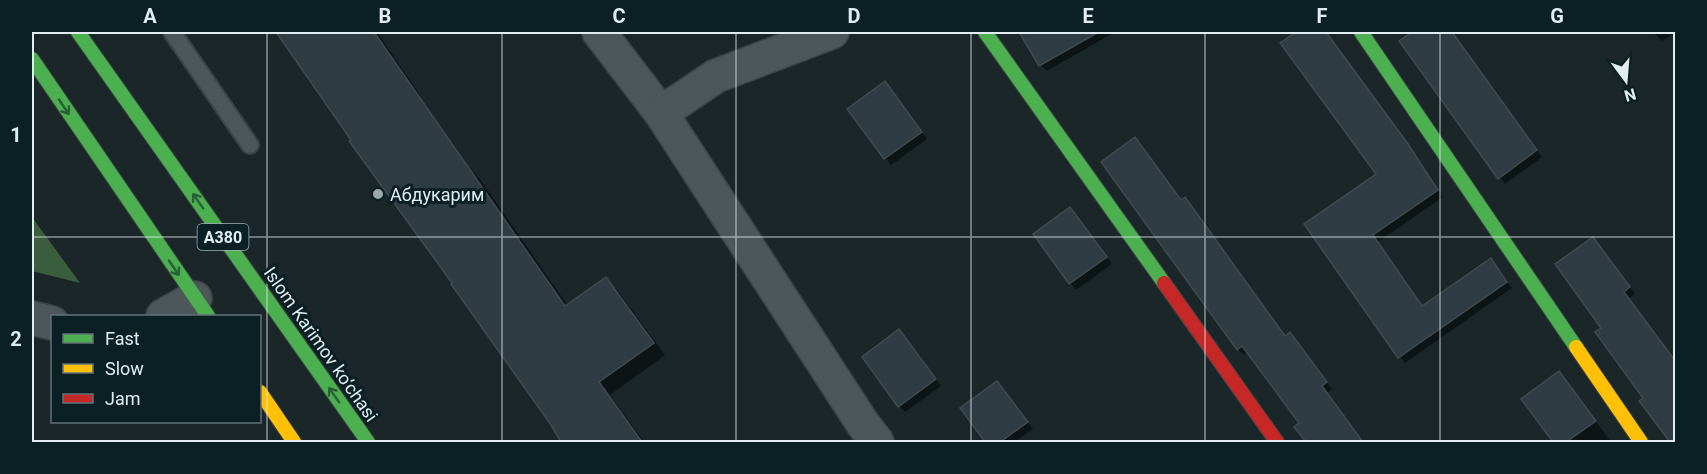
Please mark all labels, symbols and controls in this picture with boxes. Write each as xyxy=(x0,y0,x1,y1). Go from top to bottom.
text: A xyxy=(143,4,157,28)
text: B xyxy=(379,4,391,28)
text: C xyxy=(612,4,626,28)
text: D xyxy=(848,4,861,28)
text: E xyxy=(1082,4,1094,28)
text: F xyxy=(1317,4,1328,28)
text: G xyxy=(1550,4,1564,28)
north arrow xyxy=(1596,51,1656,111)
text: N xyxy=(1622,84,1638,106)
one-way arrow xyxy=(59,98,71,115)
text: 1 xyxy=(10,123,22,147)
place label: Абдукарим xyxy=(390,184,484,205)
marker: Абдукарим xyxy=(371,187,385,201)
one-way arrow xyxy=(192,193,204,209)
road number: A380 xyxy=(198,224,248,250)
one-way arrow xyxy=(168,259,180,276)
street label: Islom Karimov ko‘chasi xyxy=(260,263,382,425)
legend xyxy=(51,315,261,423)
text: 2 xyxy=(10,327,22,351)
text: Fast xyxy=(105,328,140,349)
text: Slow xyxy=(105,358,144,379)
one-way arrow xyxy=(328,387,340,403)
text: Jam xyxy=(105,388,141,409)

